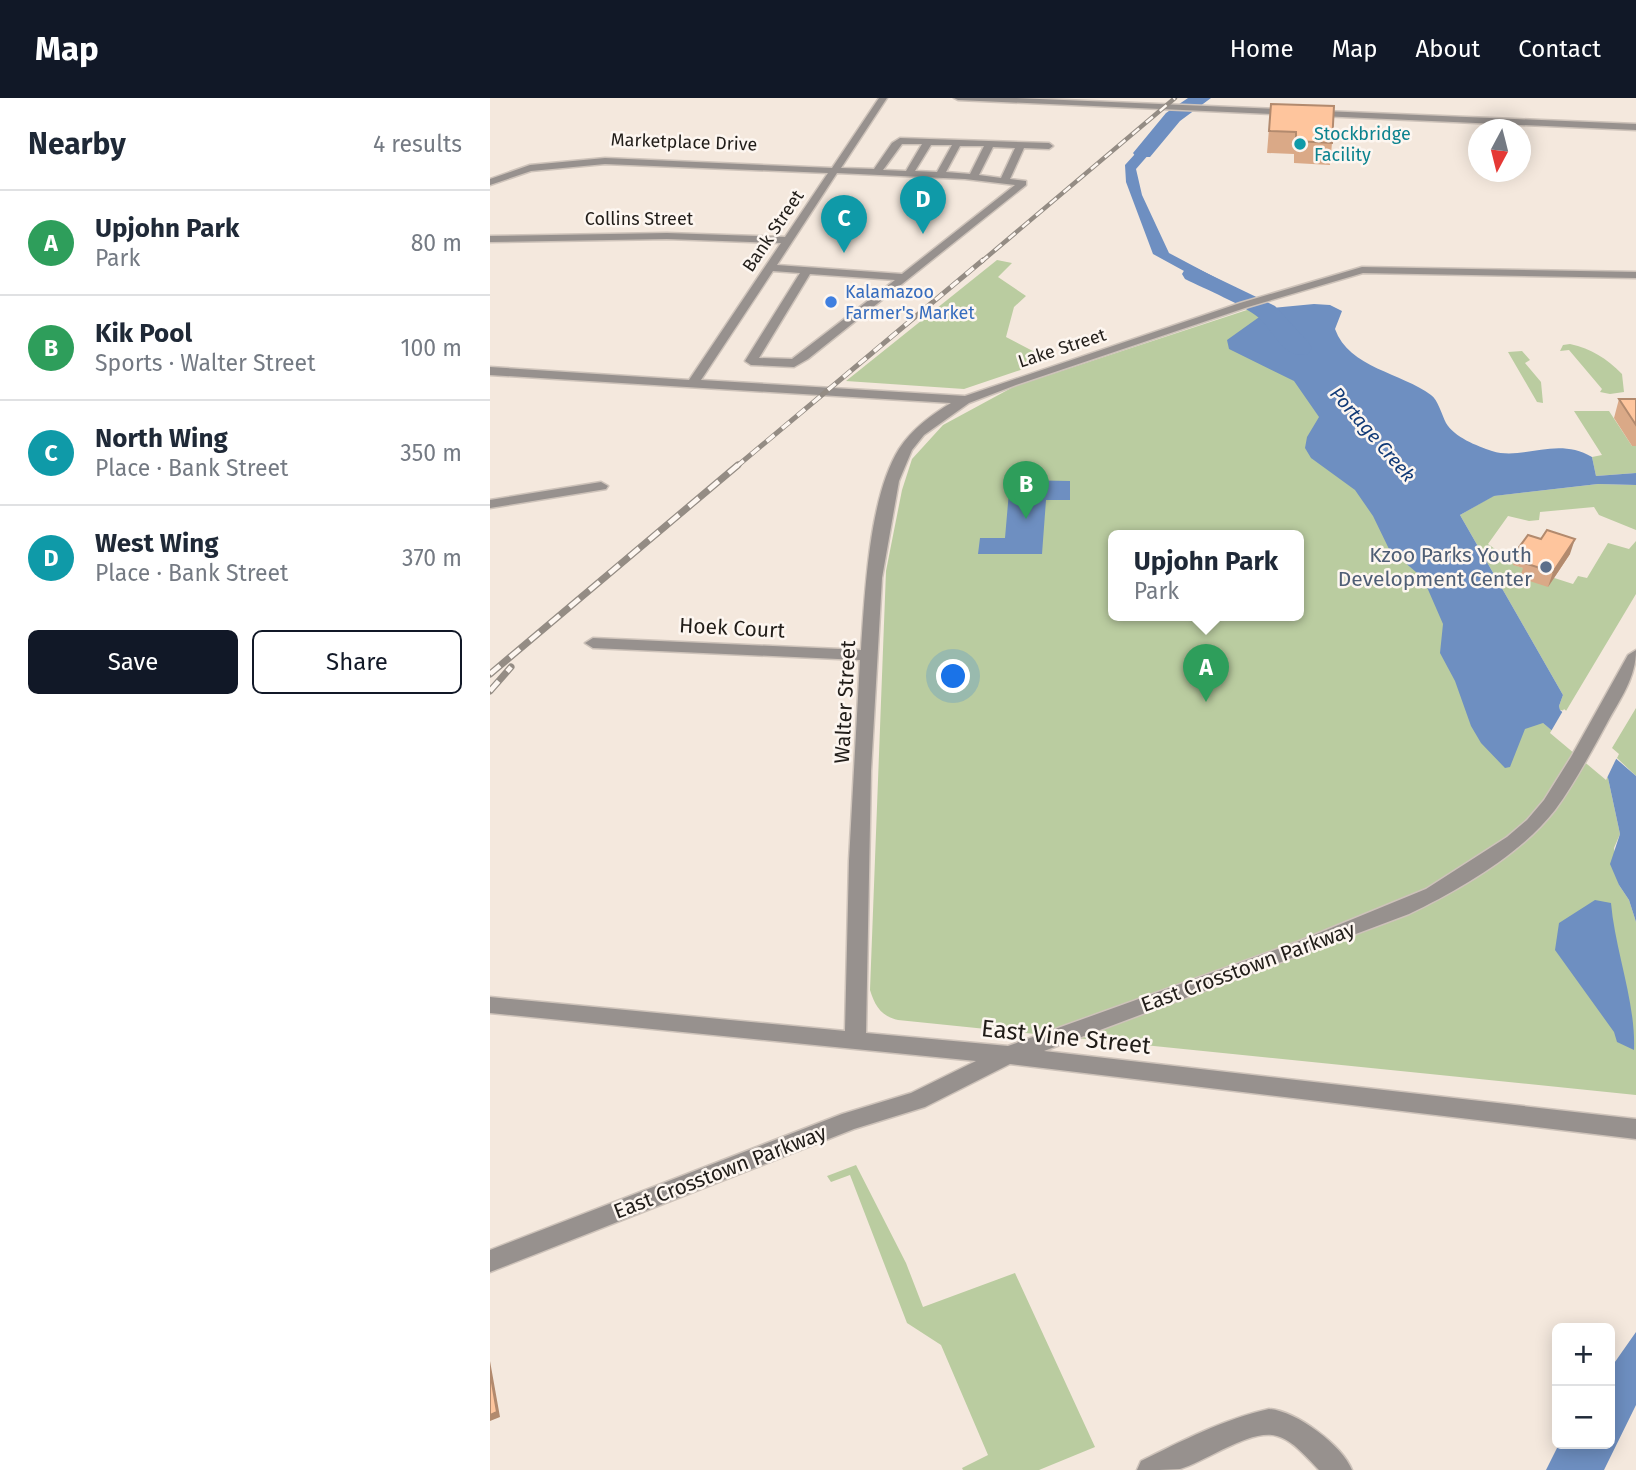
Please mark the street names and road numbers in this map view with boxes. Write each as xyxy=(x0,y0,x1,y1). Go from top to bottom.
street label: Marketplace Drive xyxy=(610,128,758,156)
street label: Bank Street xyxy=(738,185,809,276)
street label: Collins Street xyxy=(585,208,694,230)
street label: Lake Street xyxy=(1015,323,1109,373)
street label: Hoek Court xyxy=(678,612,786,644)
street label: Walter Street xyxy=(829,639,861,764)
street label: East Crosstown Parkway xyxy=(1137,916,1359,1018)
street label: East Vine Street xyxy=(980,1014,1152,1060)
street label: East Crosstown Parkway xyxy=(610,1119,831,1225)

